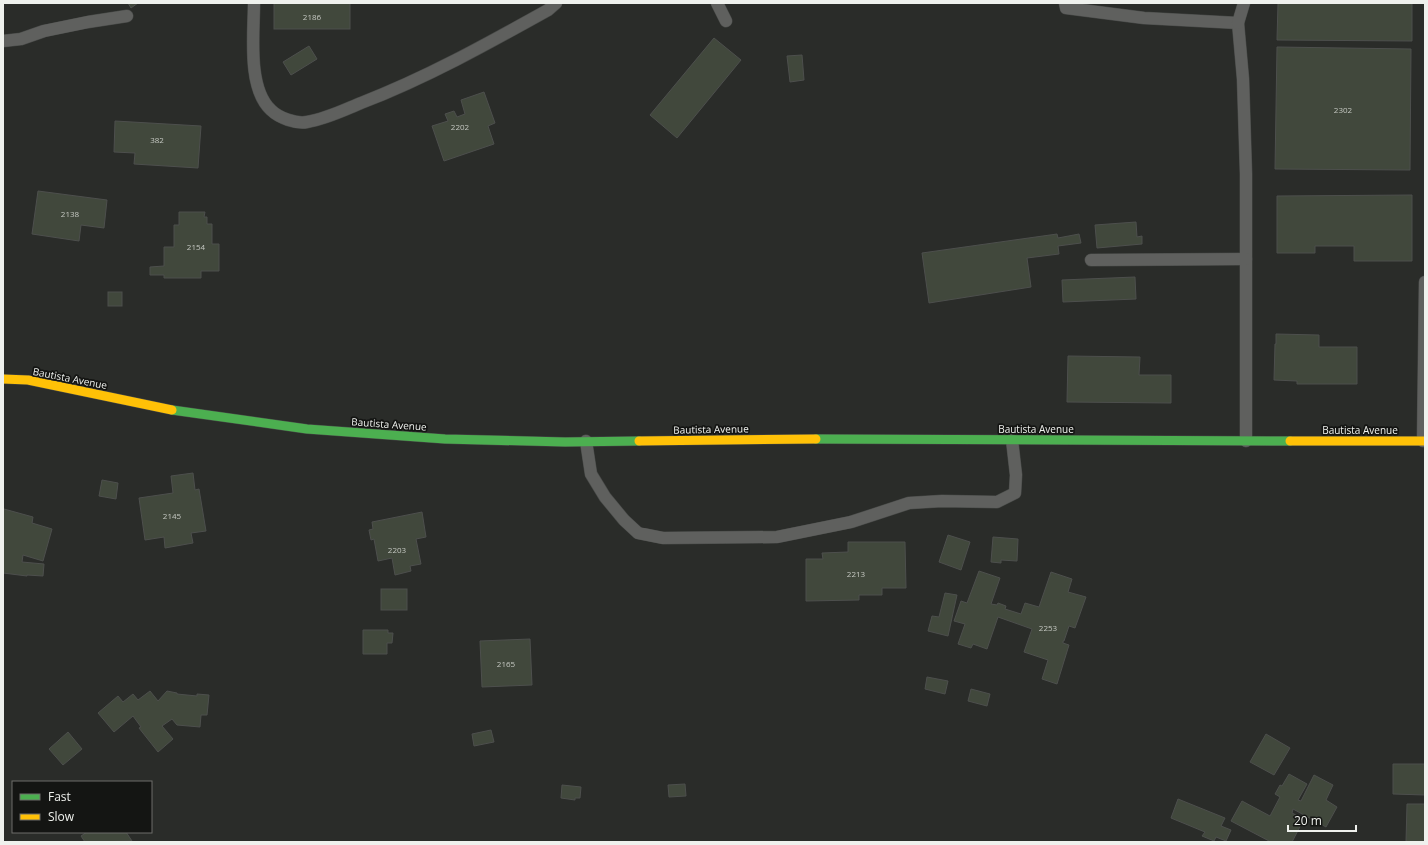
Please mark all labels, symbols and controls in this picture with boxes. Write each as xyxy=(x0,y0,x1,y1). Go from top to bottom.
house number: 2186 xyxy=(303,11,322,22)
house number: 2302 xyxy=(1334,104,1353,115)
house number: 2202 xyxy=(451,121,470,132)
house number: 382 xyxy=(150,134,164,145)
house number: 2138 xyxy=(61,208,80,219)
house number: 2154 xyxy=(187,241,206,252)
street label: Bautista Avenue xyxy=(32,364,109,392)
street label: Bautista Avenue xyxy=(351,414,428,434)
street label: Bautista Avenue xyxy=(673,421,749,437)
street label: Bautista Avenue xyxy=(998,422,1074,436)
street label: Bautista Avenue xyxy=(1322,423,1398,437)
house number: 2145 xyxy=(163,510,182,521)
house number: 2203 xyxy=(388,544,407,555)
house number: 2213 xyxy=(847,568,866,579)
house number: 2253 xyxy=(1039,622,1058,633)
house number: 2165 xyxy=(497,658,516,669)
legend xyxy=(12,781,152,833)
text: Fast xyxy=(48,788,71,805)
scale bar xyxy=(1288,807,1356,833)
text: Slow xyxy=(48,808,75,825)
text: 20 m xyxy=(1294,812,1322,829)

